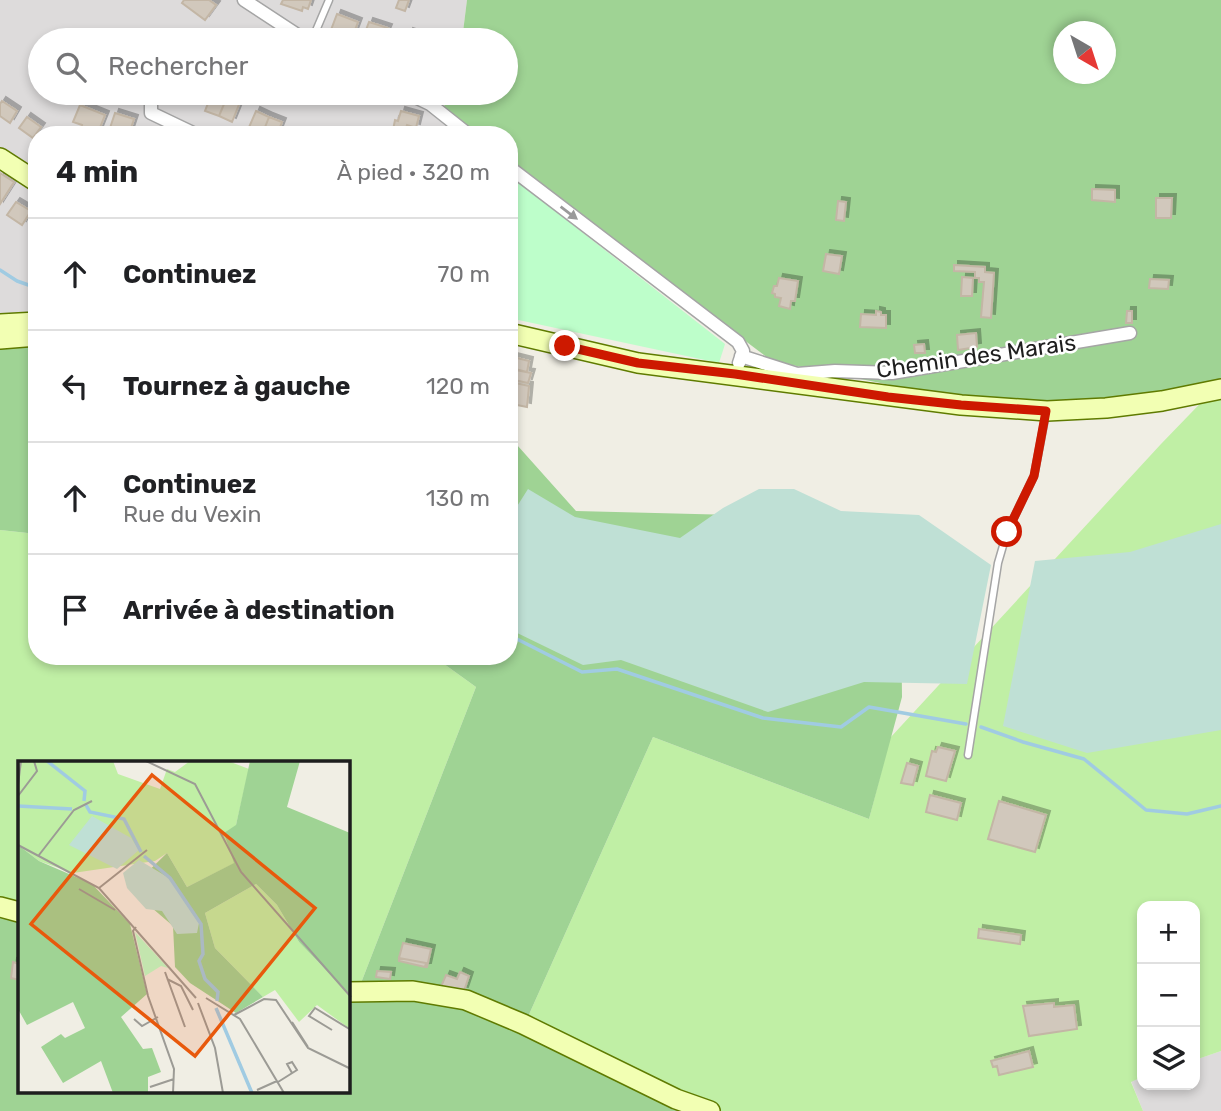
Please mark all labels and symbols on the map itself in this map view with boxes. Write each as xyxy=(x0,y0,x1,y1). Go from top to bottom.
north arrow xyxy=(1053,21,1116,84)
one-way arrow xyxy=(560,206,578,221)
street label: Chemin des Marais xyxy=(874,328,1078,384)
route end xyxy=(549,330,580,361)
route start xyxy=(991,516,1022,547)
inset map xyxy=(18,761,350,1094)

